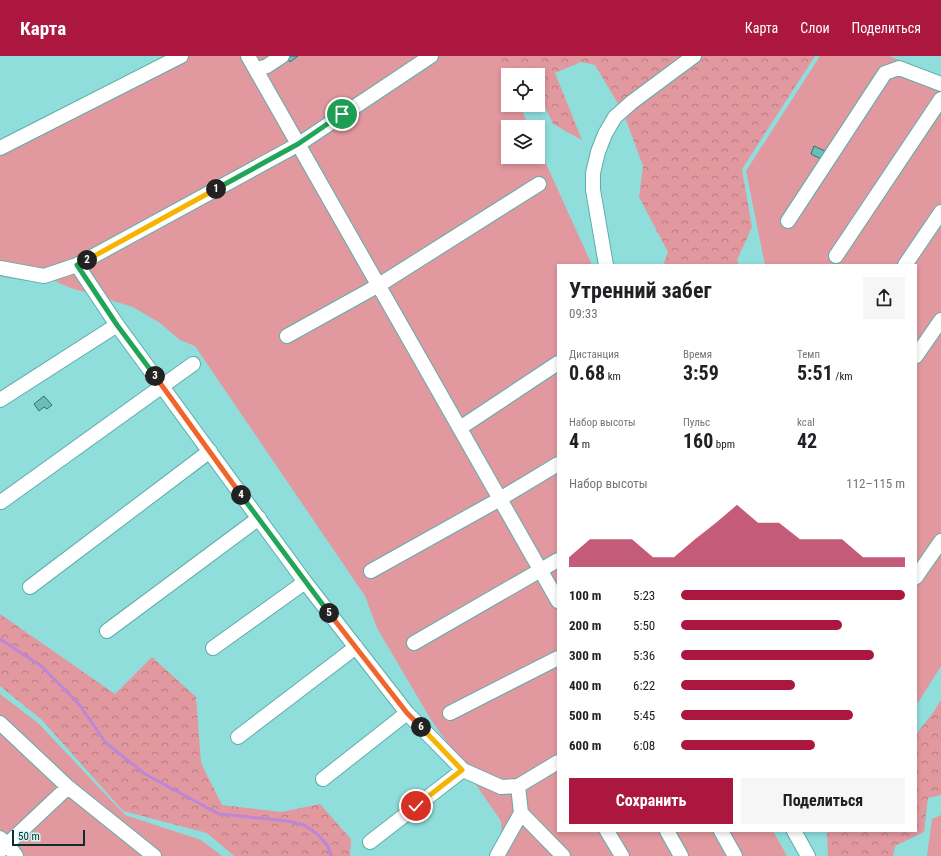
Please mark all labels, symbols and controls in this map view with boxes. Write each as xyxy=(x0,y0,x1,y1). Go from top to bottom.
text: Карта xyxy=(20,17,66,40)
text: Карта xyxy=(745,20,778,36)
text: Слои xyxy=(800,20,830,36)
text: Поделиться xyxy=(852,20,921,36)
map controls xyxy=(501,68,545,164)
button: locate xyxy=(501,68,545,112)
pin xyxy=(325,97,359,131)
icon: arrive xyxy=(331,103,353,125)
button: layers xyxy=(501,120,545,164)
pin: 1 xyxy=(206,179,226,199)
text: 1 xyxy=(213,182,219,195)
pin: 2 xyxy=(77,250,97,270)
text: 2 xyxy=(84,253,90,266)
button: share xyxy=(863,277,905,319)
text: Утренний забег xyxy=(569,278,712,303)
text: 09:33 xyxy=(569,306,598,321)
text: Дистанция xyxy=(569,348,619,361)
text: Время xyxy=(683,348,712,361)
text: Темп xyxy=(797,348,820,361)
text: 0.68 xyxy=(569,361,605,385)
text: 3:59 xyxy=(683,361,719,385)
text: 5:51 xyxy=(797,361,833,385)
pin: 3 xyxy=(145,366,165,386)
text: 3 xyxy=(152,369,158,382)
text: km xyxy=(605,370,621,383)
text: /km xyxy=(833,370,853,383)
text: Набор высоты xyxy=(569,416,636,429)
text: Пульс xyxy=(683,416,710,429)
text: kcal xyxy=(797,416,815,429)
text: 4 xyxy=(569,429,579,453)
text: 160 xyxy=(683,429,713,453)
text: 42 xyxy=(797,429,817,453)
text: m xyxy=(579,438,590,451)
text: bpm xyxy=(713,438,735,451)
text: Набор высоты xyxy=(569,476,648,491)
text: 112–115 m xyxy=(846,476,905,491)
pin: 4 xyxy=(231,485,251,505)
text: 4 xyxy=(238,488,244,501)
text: 100 m xyxy=(569,588,601,603)
text: 5:23 xyxy=(633,588,655,603)
pin: 5 xyxy=(319,603,339,623)
text: 5 xyxy=(326,606,332,619)
text: 200 m xyxy=(569,618,601,633)
text: 5:50 xyxy=(633,618,655,633)
text: 300 m xyxy=(569,648,601,663)
text: 5:36 xyxy=(633,648,655,663)
text: 400 m xyxy=(569,678,601,693)
text: 6:22 xyxy=(633,678,655,693)
text: 500 m xyxy=(569,708,601,723)
text: 5:45 xyxy=(633,708,655,723)
pin: 6 xyxy=(411,717,431,737)
text: 6 xyxy=(418,720,424,733)
text: 600 m xyxy=(569,738,601,753)
text: 6:08 xyxy=(633,738,655,753)
button: Сохранить xyxy=(569,778,733,824)
button: Поделиться xyxy=(741,778,905,824)
pin xyxy=(399,789,433,823)
icon: check xyxy=(405,795,427,817)
scale bar xyxy=(12,828,85,847)
text: 50 m xyxy=(18,830,40,843)

